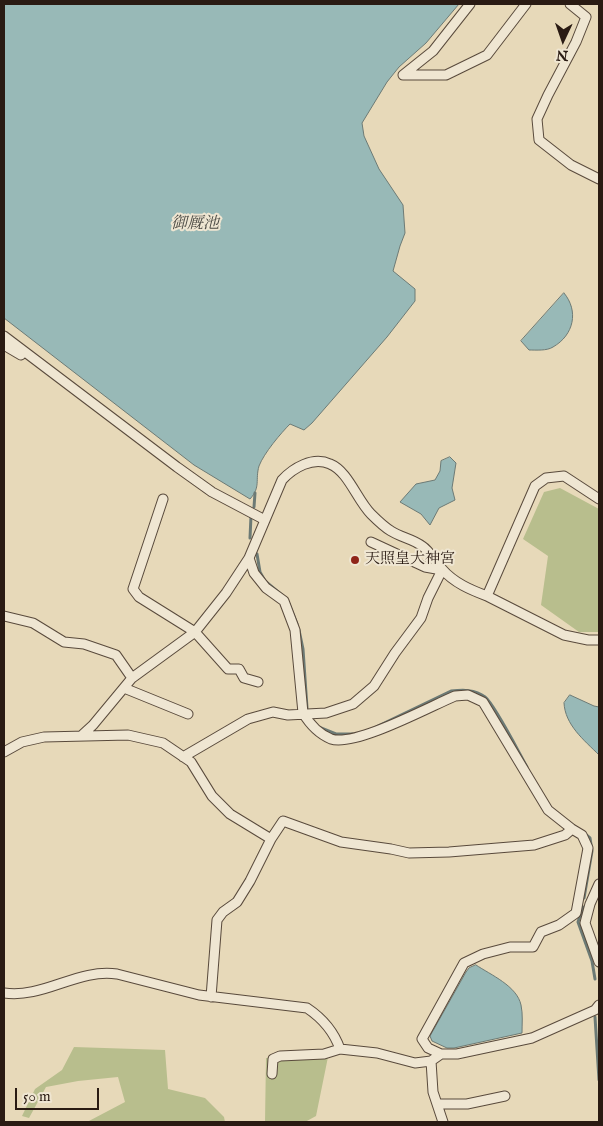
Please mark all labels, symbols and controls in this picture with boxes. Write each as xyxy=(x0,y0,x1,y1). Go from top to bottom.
north arrow xyxy=(538,15,588,65)
text: N xyxy=(556,46,569,64)
water label: 御厩池 xyxy=(171,215,219,235)
place label: 天照皇大神宮 xyxy=(365,551,455,569)
marker: 天照皇大神宮 xyxy=(349,554,361,566)
scale bar xyxy=(18,1078,101,1110)
text: 50 m xyxy=(23,1087,51,1106)

